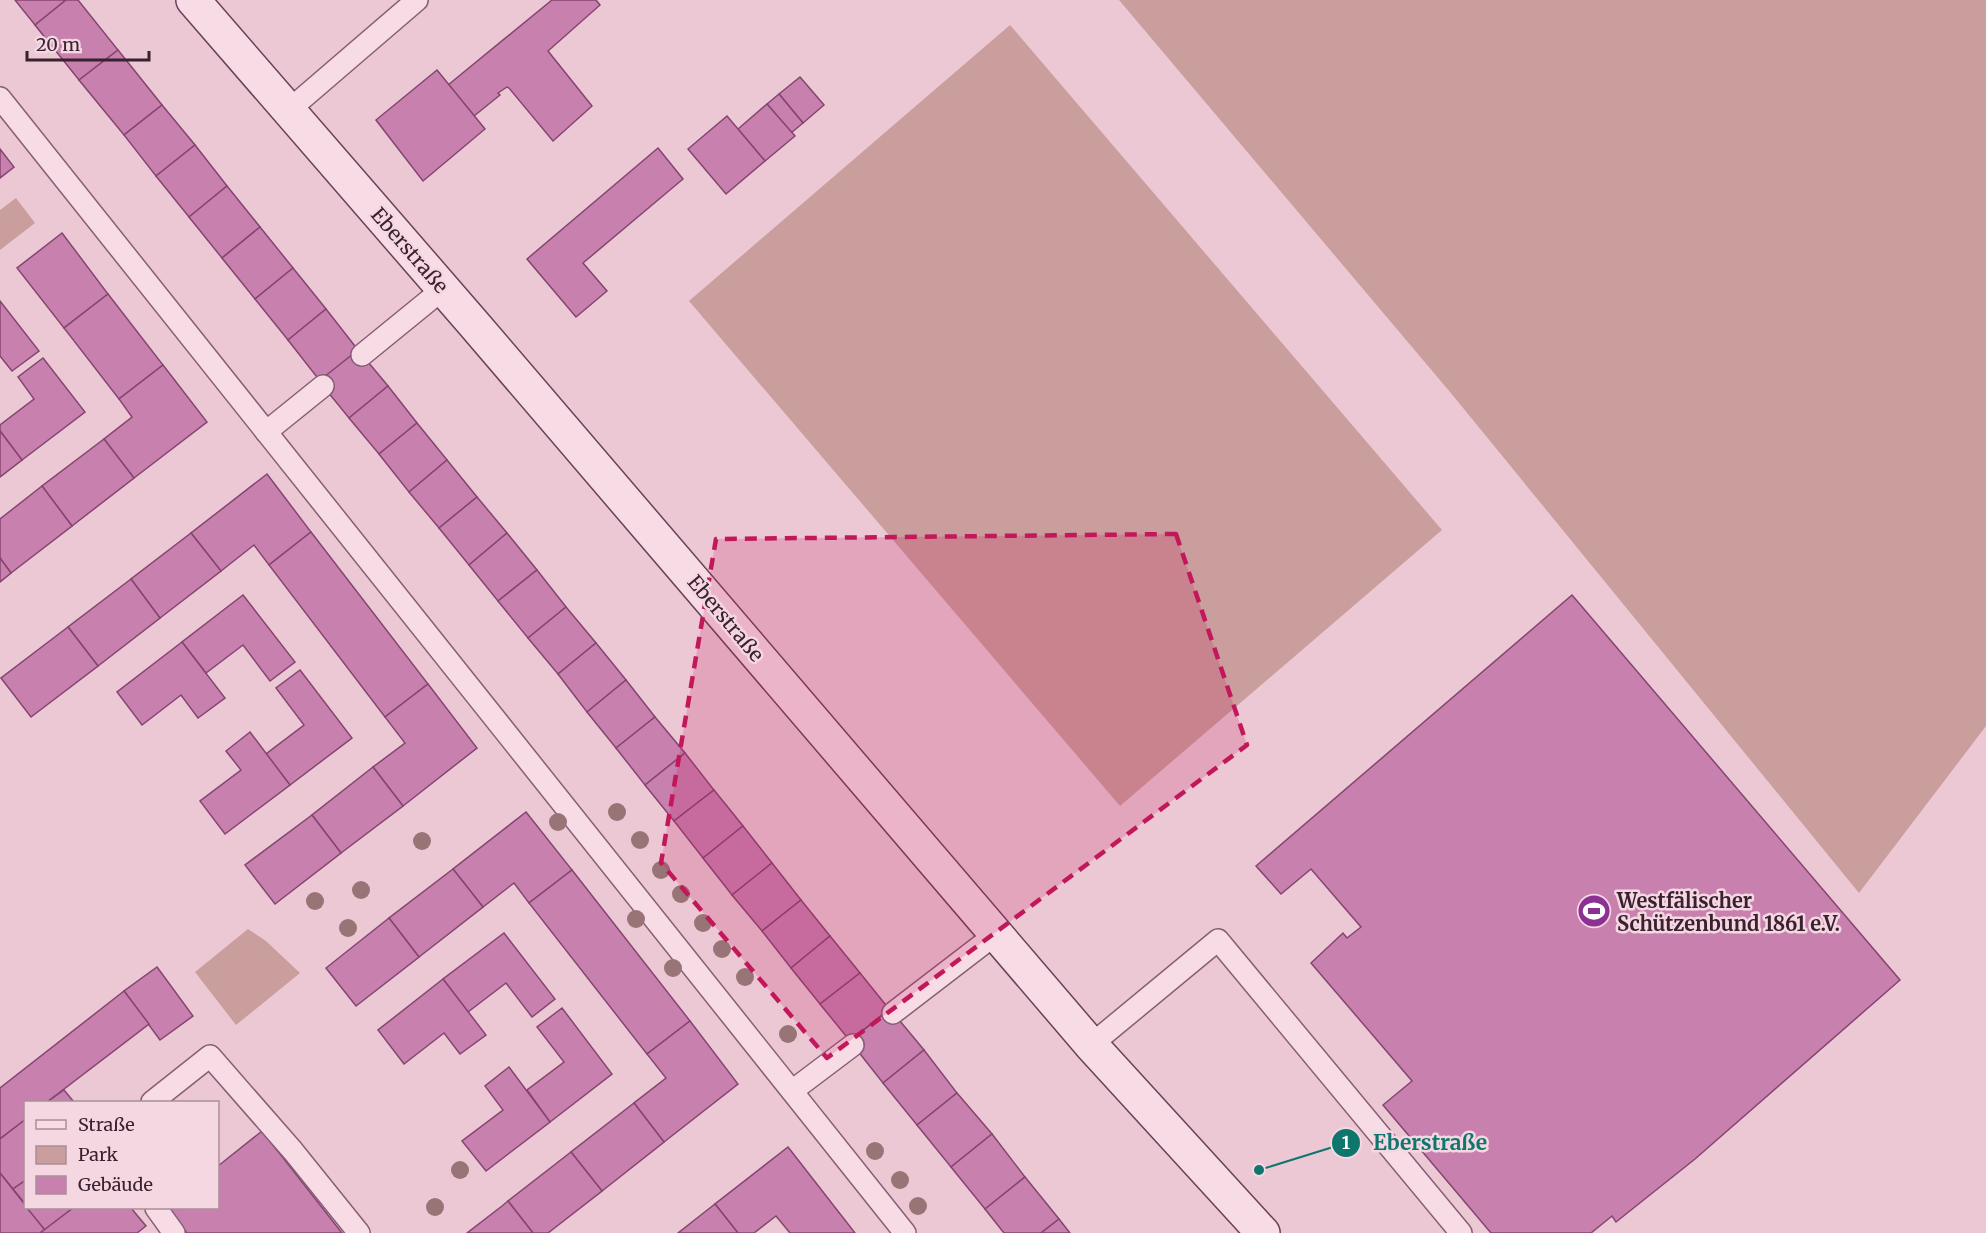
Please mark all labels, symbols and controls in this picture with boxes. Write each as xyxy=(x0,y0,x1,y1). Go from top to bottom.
scale bar xyxy=(27,24,148,62)
text: 20 m xyxy=(36,33,80,56)
street label: Eberstraße xyxy=(366,202,454,298)
street label: Eberstraße xyxy=(683,570,769,666)
place label: Westfälischer Schützenbund 1861 e.V. xyxy=(1616,888,1840,936)
sports icon: Westfälischer Schützenbund 1861 e.V. xyxy=(1576,893,1612,929)
legend xyxy=(24,1101,219,1209)
text: Straße xyxy=(78,1113,135,1136)
callout: Eberstraße xyxy=(1331,1123,1499,1162)
text: Eberstraße xyxy=(1373,1129,1487,1156)
text: 1 xyxy=(1342,1131,1350,1154)
text: Park xyxy=(78,1143,119,1166)
text: Gebäude xyxy=(78,1173,153,1196)

